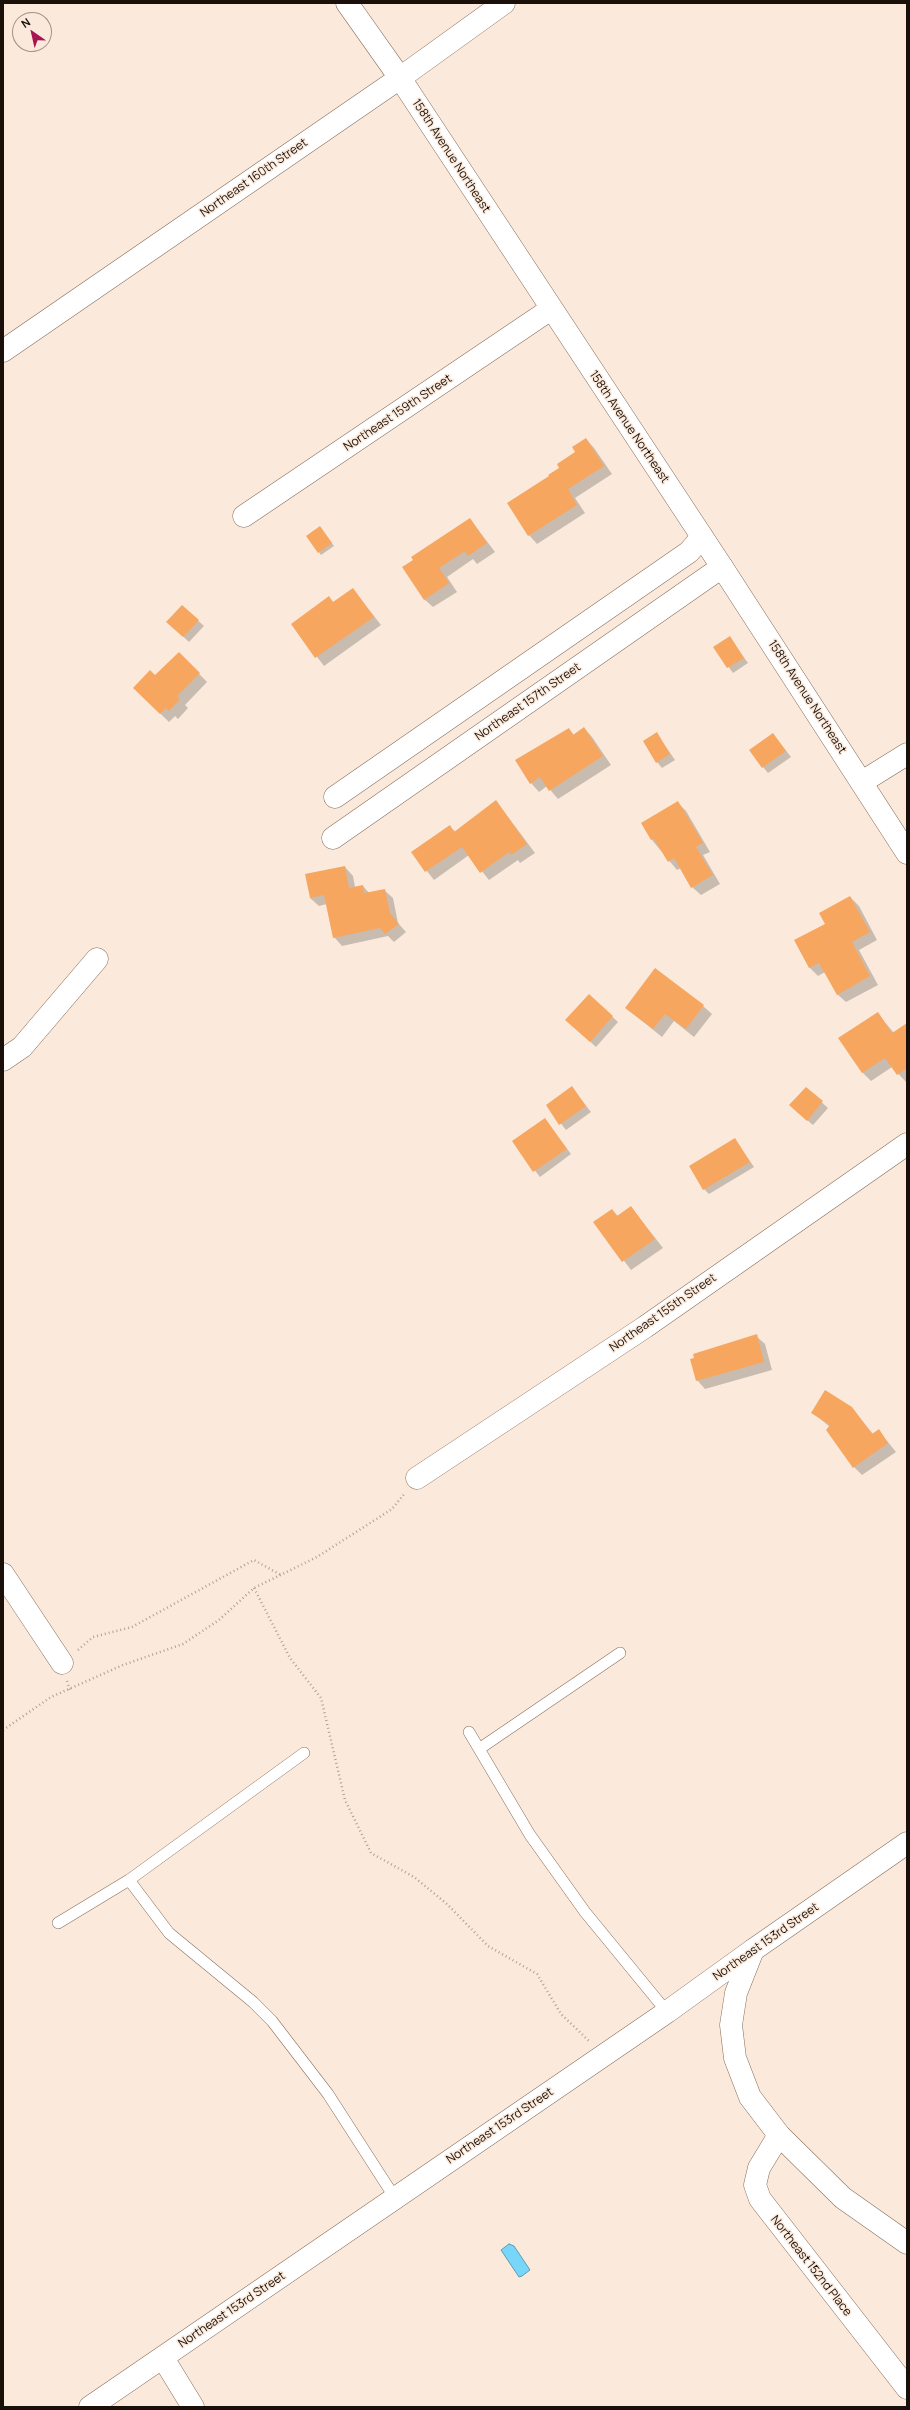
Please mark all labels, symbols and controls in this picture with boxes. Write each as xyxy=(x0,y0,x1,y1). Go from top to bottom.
north arrow xyxy=(12,12,52,52)
text: N xyxy=(18,14,33,31)
street label: 158th Avenue Northeast xyxy=(409,96,493,216)
street label: Northeast 160th Street xyxy=(198,135,310,221)
street label: 158th Avenue Northeast xyxy=(586,368,672,486)
street label: Northeast 159th Street xyxy=(341,371,455,455)
street label: 158th Avenue Northeast xyxy=(765,637,849,757)
street label: Northeast 157th Street xyxy=(472,660,584,744)
street label: Northeast 155th Street xyxy=(607,1271,719,1355)
street label: Northeast 153rd Street xyxy=(710,1900,822,1984)
street label: Northeast 153rd Street xyxy=(444,2085,556,2167)
street label: Northeast 152nd Place xyxy=(767,2213,855,2319)
street label: Northeast 153rd Street xyxy=(176,2269,288,2351)

